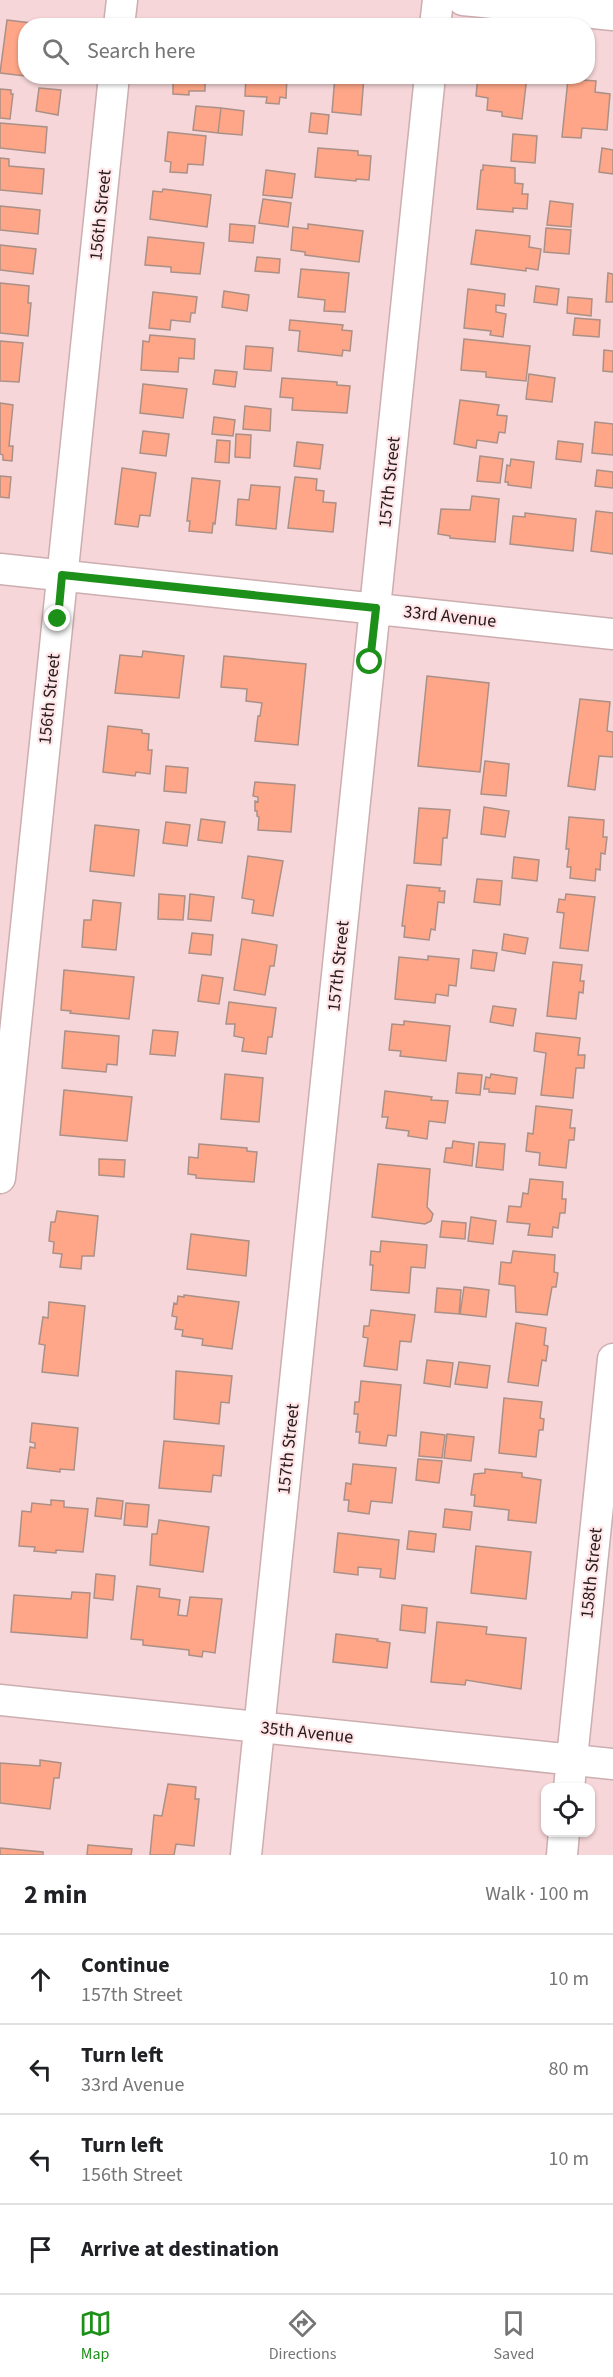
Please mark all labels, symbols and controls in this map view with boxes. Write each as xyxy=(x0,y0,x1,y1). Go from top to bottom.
search box xyxy=(18,18,595,84)
icon: search xyxy=(39,35,72,68)
text: Search here xyxy=(87,35,195,67)
street label: 156th Street xyxy=(83,168,118,262)
street label: 157th Street xyxy=(372,435,407,529)
street label: 33rd Avenue xyxy=(402,599,498,634)
route end xyxy=(44,605,70,631)
route start xyxy=(356,648,382,674)
street label: 156th Street xyxy=(32,652,67,746)
street label: 157th Street xyxy=(321,919,356,1013)
street label: 157th Street xyxy=(271,1402,306,1496)
street label: 158th Street xyxy=(574,1526,609,1620)
street label: 35th Avenue xyxy=(259,1715,354,1750)
map controls xyxy=(541,1783,595,1837)
button: locate xyxy=(541,1783,595,1837)
text: 2 min xyxy=(24,1876,87,1913)
text: Walk · 100 m xyxy=(485,1880,589,1908)
text: Continue xyxy=(81,1949,170,1981)
icon: ahead xyxy=(24,1963,57,1996)
text: 10 m xyxy=(549,1965,589,1993)
text: 157th Street xyxy=(81,1981,183,2009)
text: Turn left xyxy=(81,2039,163,2071)
icon: left xyxy=(24,2053,57,2086)
text: 80 m xyxy=(549,2055,589,2083)
text: 33rd Avenue xyxy=(81,2071,184,2099)
text: Turn left xyxy=(81,2129,163,2161)
icon: left xyxy=(24,2143,57,2176)
text: 10 m xyxy=(549,2145,589,2173)
text: 156th Street xyxy=(81,2161,183,2189)
icon: arrive xyxy=(24,2233,57,2266)
text: Arrive at destination xyxy=(81,2233,279,2265)
tab: Map xyxy=(79,2307,112,2365)
tab: Directions xyxy=(269,2307,336,2365)
tab: Saved xyxy=(494,2307,534,2365)

